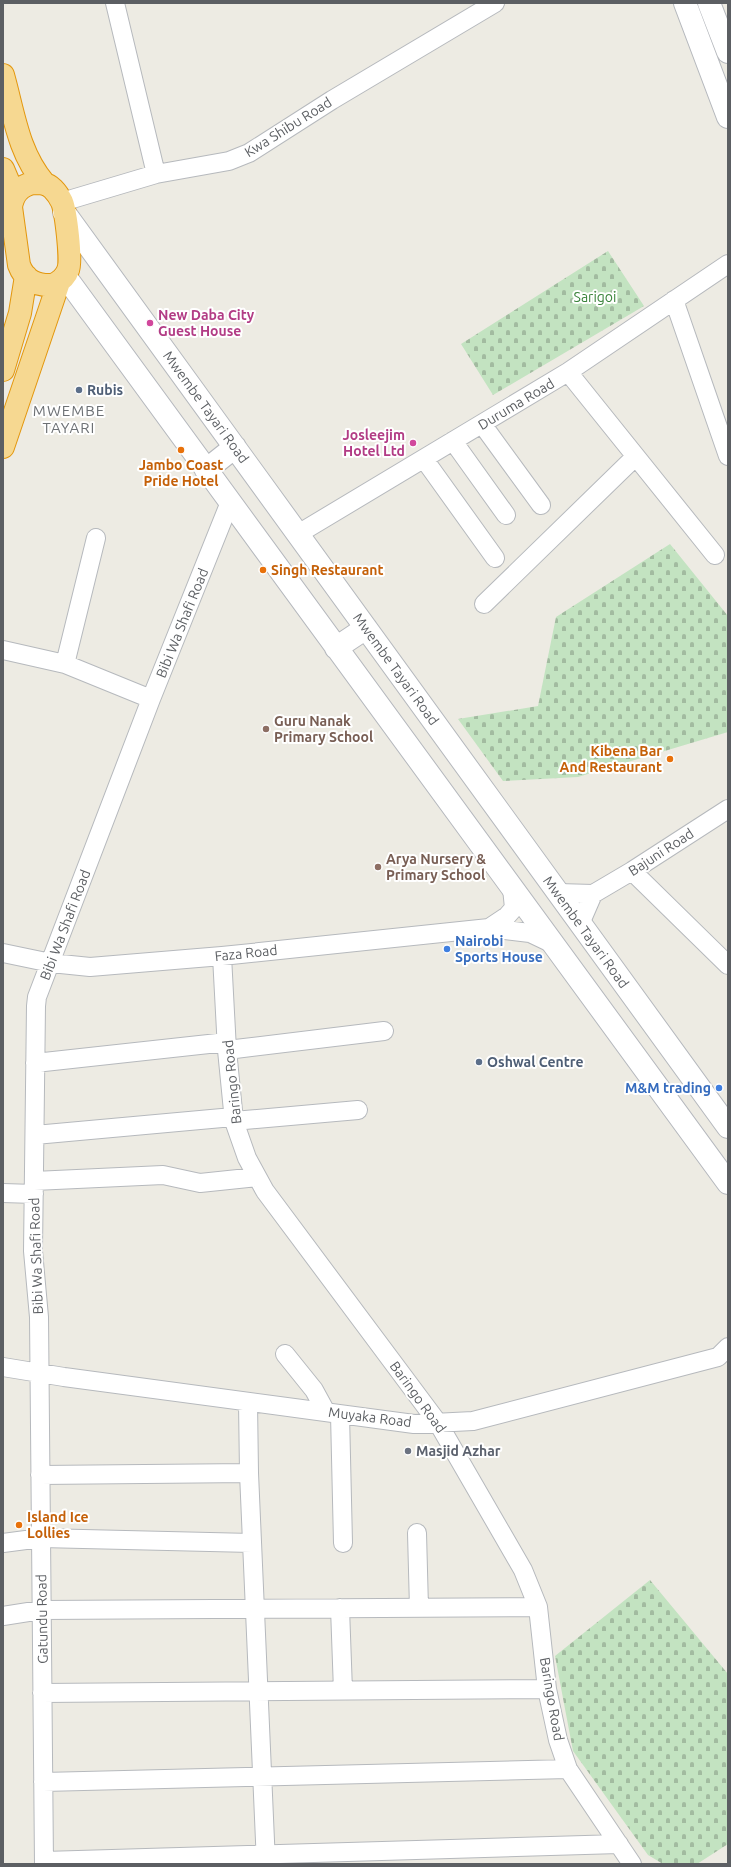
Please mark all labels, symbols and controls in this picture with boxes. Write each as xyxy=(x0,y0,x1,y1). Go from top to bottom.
street label: Kwa Shibu Road xyxy=(242,94,334,160)
park label: Sarigoi xyxy=(574,289,616,305)
place label: New Daba City Guest House xyxy=(158,307,255,339)
marker: New Daba City Guest House xyxy=(145,318,155,328)
street label: Mwembe Tayari Road xyxy=(160,348,252,466)
street label: Duruma Road xyxy=(475,375,557,433)
place label: Rubis xyxy=(87,382,124,398)
marker: Rubis xyxy=(74,385,84,395)
district label: MWEMBE TAYARI xyxy=(33,402,105,436)
place label: Josleejim Hotel Ltd xyxy=(342,427,405,459)
marker: Josleejim Hotel Ltd xyxy=(408,438,418,448)
marker: Jambo Coast Pride Hotel xyxy=(176,445,186,455)
place label: Jambo Coast Pride Hotel xyxy=(139,457,223,489)
place label: Singh Restaurant xyxy=(271,562,383,578)
marker: Singh Restaurant xyxy=(258,565,268,575)
street label: Bibi Wa Shafi Road xyxy=(153,566,211,680)
street label: Mwembe Tayari Road xyxy=(350,610,442,728)
place label: Guru Nanak Primary School xyxy=(274,713,373,745)
marker: Guru Nanak Primary School xyxy=(261,724,271,734)
place label: Kibena Bar And Restaurant xyxy=(560,743,662,775)
marker: Kibena Bar And Restaurant xyxy=(665,754,675,764)
street label: Bajuni Road xyxy=(625,825,697,879)
place label: Arya Nursery & Primary School xyxy=(386,851,486,883)
marker: Arya Nursery & Primary School xyxy=(373,862,383,872)
street label: Bibi Wa Shafi Road xyxy=(37,868,93,982)
street label: Mwembe Tayari Road xyxy=(540,873,632,991)
place label: Nairobi Sports House xyxy=(455,933,543,965)
street label: Faza Road xyxy=(214,942,278,964)
marker: Nairobi Sports House xyxy=(442,944,452,954)
street label: Baringo Road xyxy=(220,1039,244,1125)
place label: Oshwal Centre xyxy=(487,1054,584,1070)
marker: Oshwal Centre xyxy=(474,1057,484,1067)
place label: M&M trading xyxy=(625,1080,711,1096)
marker: M&M trading xyxy=(714,1083,724,1093)
street label: Bibi Wa Shafi Road xyxy=(26,1197,46,1315)
street label: Baringo Road xyxy=(387,1358,449,1436)
street label: Muyaka Road xyxy=(327,1404,413,1430)
place label: Masjid Azhar xyxy=(416,1443,501,1459)
marker: Masjid Azhar xyxy=(403,1446,413,1456)
place label: Island Ice Lollies xyxy=(27,1509,89,1541)
marker: Island Ice Lollies xyxy=(14,1520,24,1530)
street label: Gatundu Road xyxy=(33,1574,51,1664)
street label: Baringo Road xyxy=(537,1656,567,1742)

